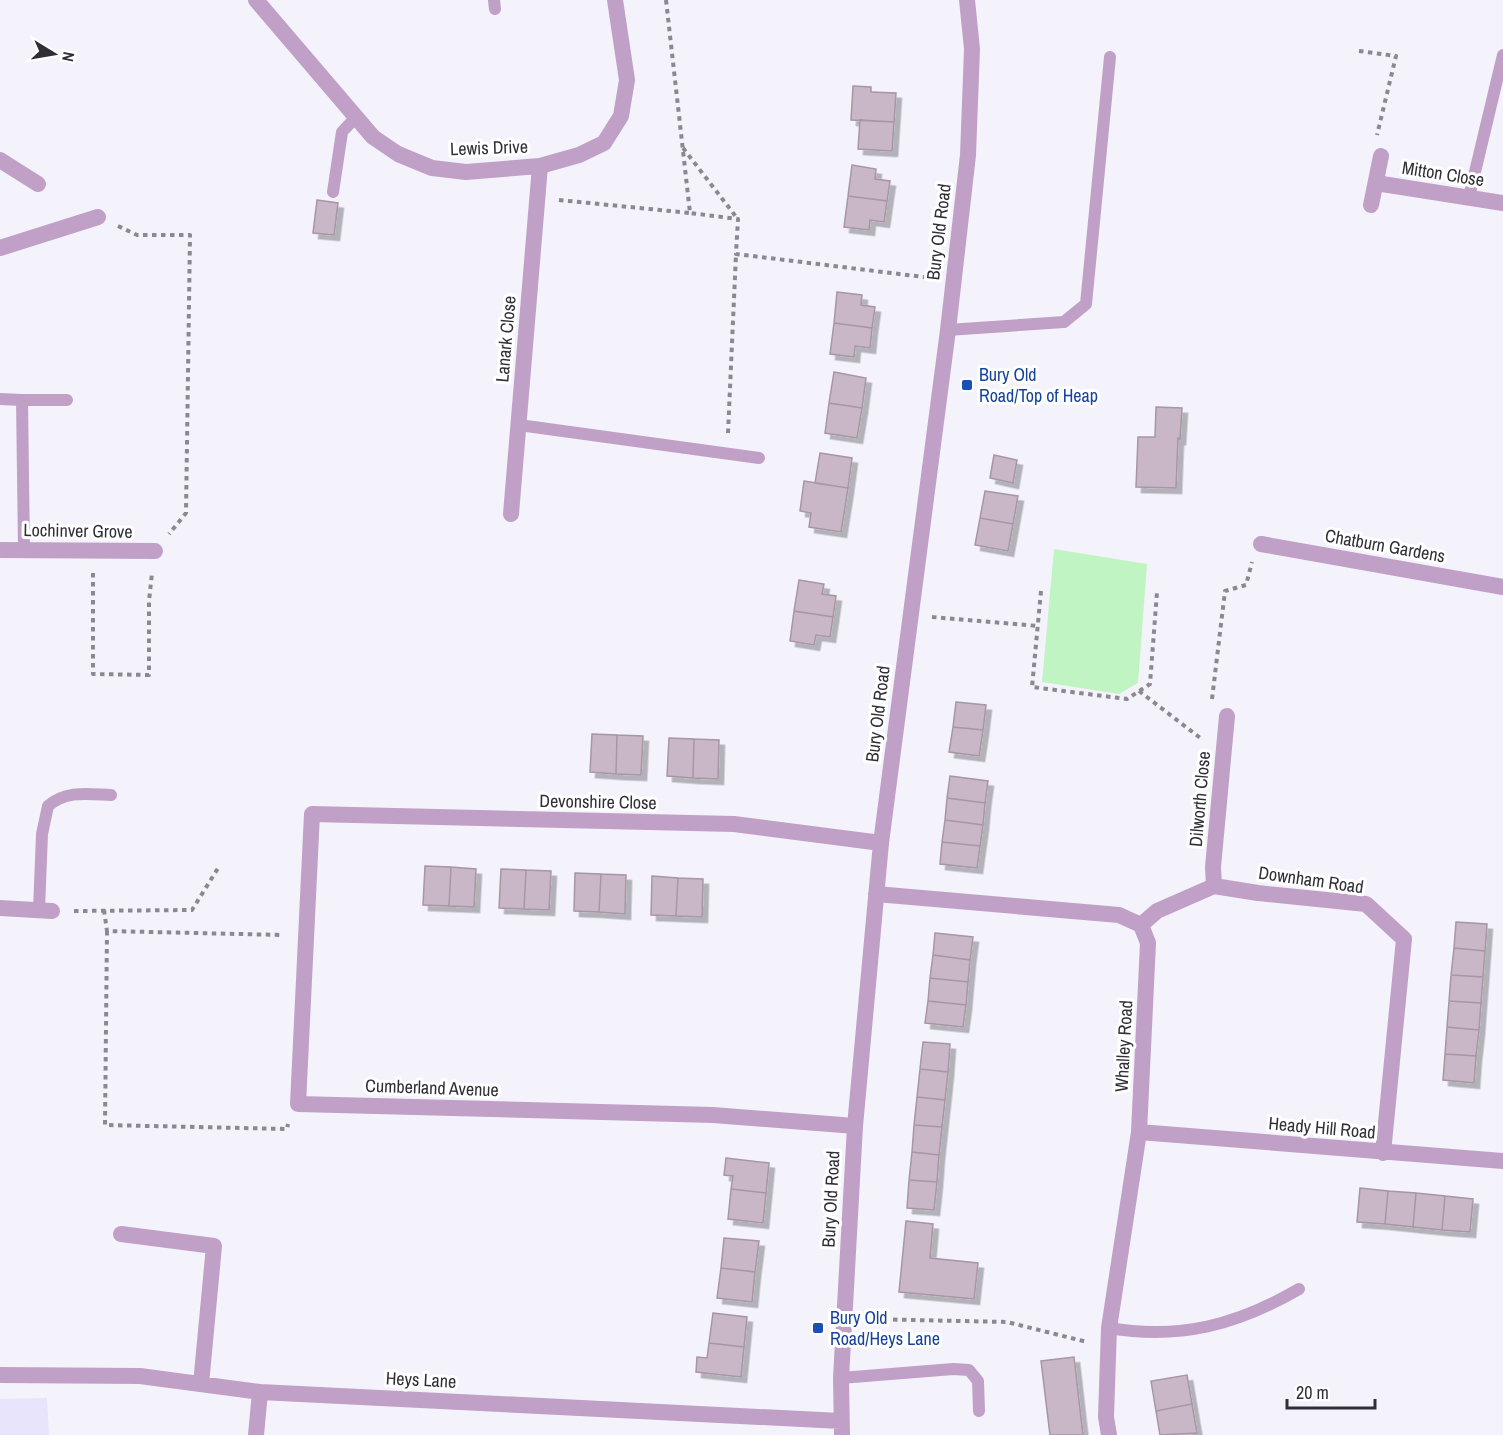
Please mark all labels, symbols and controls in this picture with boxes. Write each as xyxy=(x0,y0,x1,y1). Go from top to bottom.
north arrow xyxy=(24,24,84,84)
text: N xyxy=(57,50,80,64)
street label: Lewis Drive xyxy=(450,134,528,161)
street label: Mitton Close xyxy=(1400,155,1486,192)
street label: Bury Old Road xyxy=(920,182,957,282)
street label: Lanark Close xyxy=(489,295,522,383)
place label: Bury Old Road/Top of Heap xyxy=(979,362,1098,408)
marker: Bury Old Road/Top of Heap xyxy=(960,378,974,392)
street label: Lochinver Grove xyxy=(23,517,133,544)
street label: Chatburn Gardens xyxy=(1323,523,1447,568)
street label: Bury Old Road xyxy=(859,664,896,764)
street label: Dilworth Close xyxy=(1183,750,1216,848)
street label: Devonshire Close xyxy=(539,788,657,815)
street label: Downham Road xyxy=(1257,860,1365,899)
street label: Whalley Road xyxy=(1109,999,1138,1093)
street label: Cumberland Avenue xyxy=(365,1073,499,1102)
street label: Heady Hill Road xyxy=(1267,1110,1377,1145)
street label: Bury Old Road xyxy=(815,1150,846,1248)
place label: Bury Old Road/Heys Lane xyxy=(830,1305,940,1351)
marker: Bury Old Road/Heys Lane xyxy=(811,1321,825,1335)
street label: Heys Lane xyxy=(385,1365,457,1394)
scale bar xyxy=(1287,1372,1376,1410)
text: 20 m xyxy=(1296,1380,1329,1405)

